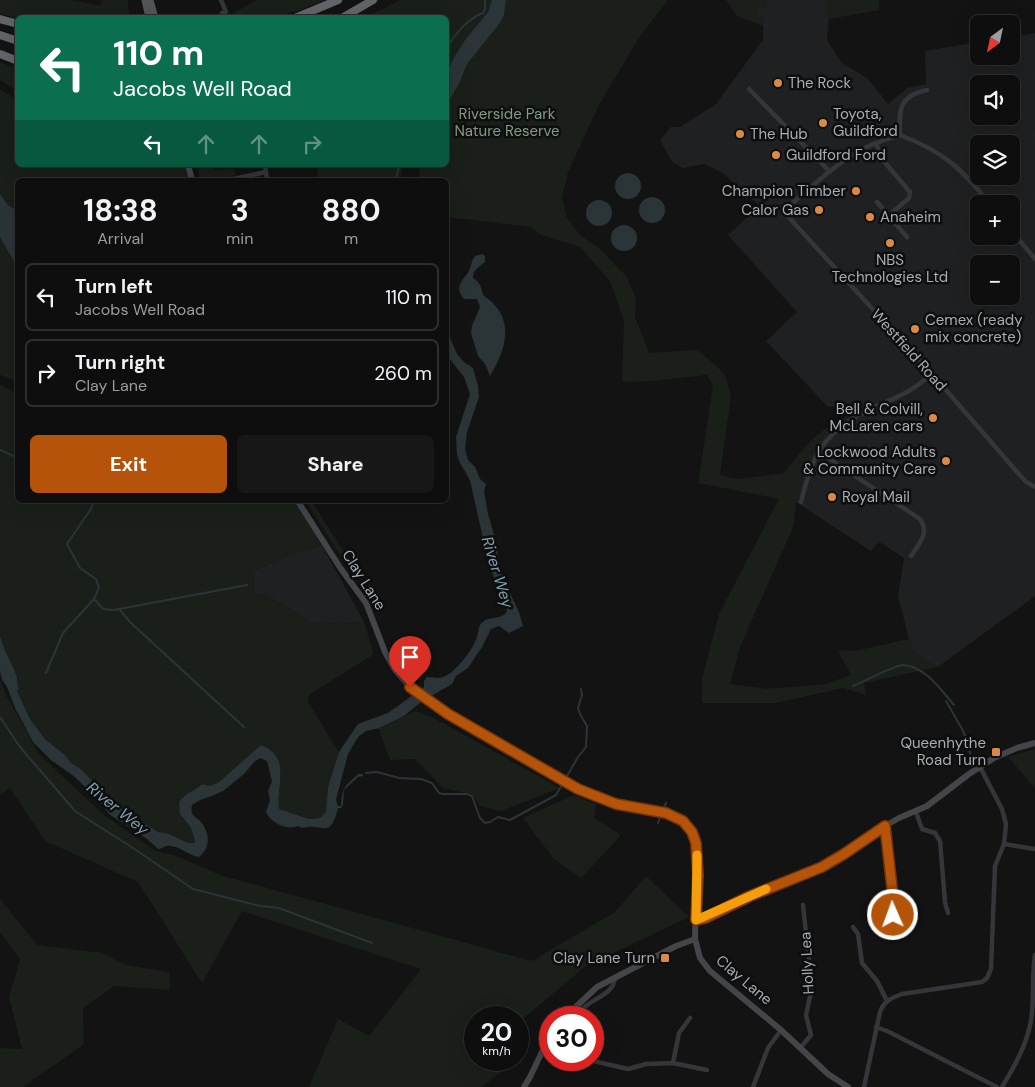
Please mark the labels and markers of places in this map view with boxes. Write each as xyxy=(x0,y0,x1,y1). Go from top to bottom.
place label: The Rock xyxy=(788,73,851,93)
marker: The Rock xyxy=(772,77,784,89)
place label: Toyota, Guildford xyxy=(833,104,898,141)
marker: Toyota, Guildford xyxy=(817,117,829,129)
place label: The Hub xyxy=(750,124,808,144)
marker: The Hub xyxy=(734,128,746,140)
place label: Guildford Ford xyxy=(786,145,886,165)
marker: Guildford Ford xyxy=(770,149,782,161)
place label: Champion Timber xyxy=(722,181,846,201)
marker: Champion Timber xyxy=(850,185,862,197)
place label: Calor Gas xyxy=(741,200,809,220)
marker: Calor Gas xyxy=(813,204,825,216)
place label: Anaheim xyxy=(880,207,941,227)
marker: Anaheim xyxy=(864,211,876,223)
marker: NBS Technologies Ltd xyxy=(884,237,896,249)
place label: NBS Technologies Ltd xyxy=(832,250,948,287)
place label: Cemex (ready mix concrete) xyxy=(925,310,1023,347)
marker: Cemex (ready mix concrete) xyxy=(909,323,921,335)
place label: Bell & Colvill, McLaren cars xyxy=(830,399,923,436)
marker: Bell & Colvill, McLaren cars xyxy=(927,412,939,424)
place label: Lockwood Adults & Community Care xyxy=(803,442,936,479)
marker: Lockwood Adults & Community Care xyxy=(940,455,952,467)
place label: Royal Mail xyxy=(842,487,910,507)
marker: Royal Mail xyxy=(826,491,838,503)
pin xyxy=(389,636,431,687)
place label: Queenhythe Road Turn xyxy=(900,733,986,770)
marker: Queenhythe Road Turn xyxy=(990,746,1002,758)
place label: Clay Lane Turn xyxy=(553,948,655,968)
marker: Clay Lane Turn xyxy=(659,952,671,964)

